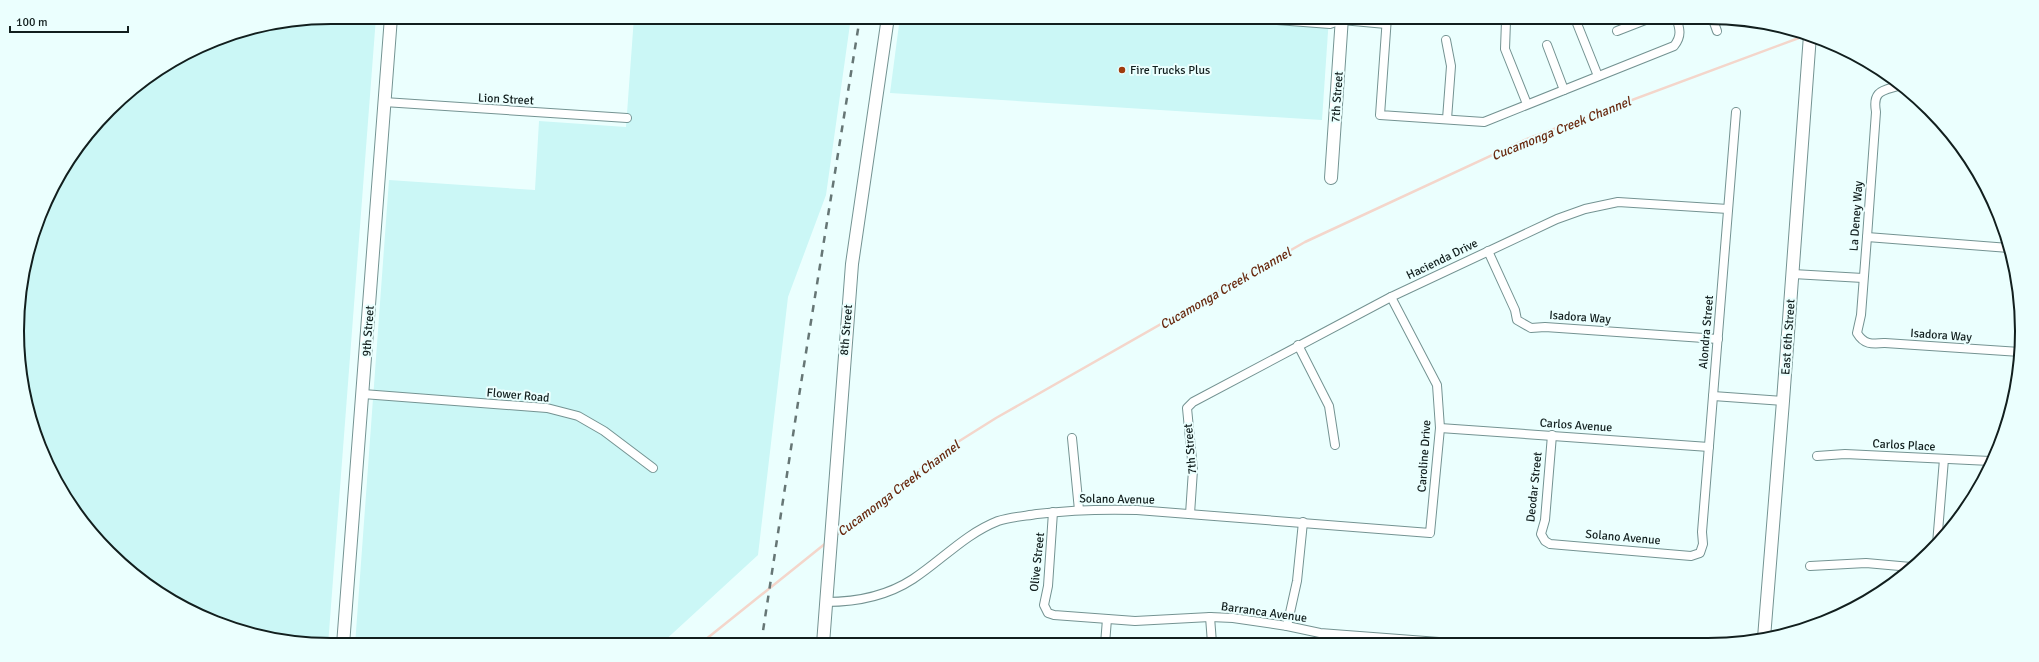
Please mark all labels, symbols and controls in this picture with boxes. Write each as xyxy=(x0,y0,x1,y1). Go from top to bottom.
scale bar xyxy=(10,8,128,34)
text: 100 m xyxy=(16,15,48,30)
place label: Fire Trucks Plus xyxy=(1130,63,1210,78)
marker: Fire Trucks Plus xyxy=(1117,65,1127,75)
street label: 7th Street xyxy=(1328,71,1347,123)
street label: Lion Street xyxy=(478,91,534,108)
water label: Cucamonga Creek Channel xyxy=(1489,93,1635,164)
street label: La Deney Way xyxy=(1847,180,1866,252)
street label: Hacienda Drive xyxy=(1404,236,1480,283)
water label: Cucamonga Creek Channel xyxy=(1157,244,1295,333)
street label: Alondra Street xyxy=(1696,294,1717,370)
street label: East 6th Street xyxy=(1778,299,1799,375)
street label: 8th Street xyxy=(837,304,856,356)
street label: 9th Street xyxy=(359,305,378,357)
street label: Isadora Way xyxy=(1549,308,1612,327)
street label: Isadora Way xyxy=(1910,326,1973,345)
street label: Flower Road xyxy=(486,385,550,406)
street label: Carlos Avenue xyxy=(1539,415,1613,436)
street label: Caroline Drive xyxy=(1414,419,1435,493)
street label: 7th Street xyxy=(1181,423,1200,475)
street label: Carlos Place xyxy=(1872,436,1936,455)
water label: Cucamonga Creek Channel xyxy=(834,437,964,540)
street label: Deodar Street xyxy=(1523,451,1546,523)
street label: Solano Avenue xyxy=(1079,491,1155,508)
street label: Solano Avenue xyxy=(1585,527,1661,548)
street label: Olive Street xyxy=(1027,532,1048,593)
street label: Barranca Avenue xyxy=(1220,599,1308,626)

